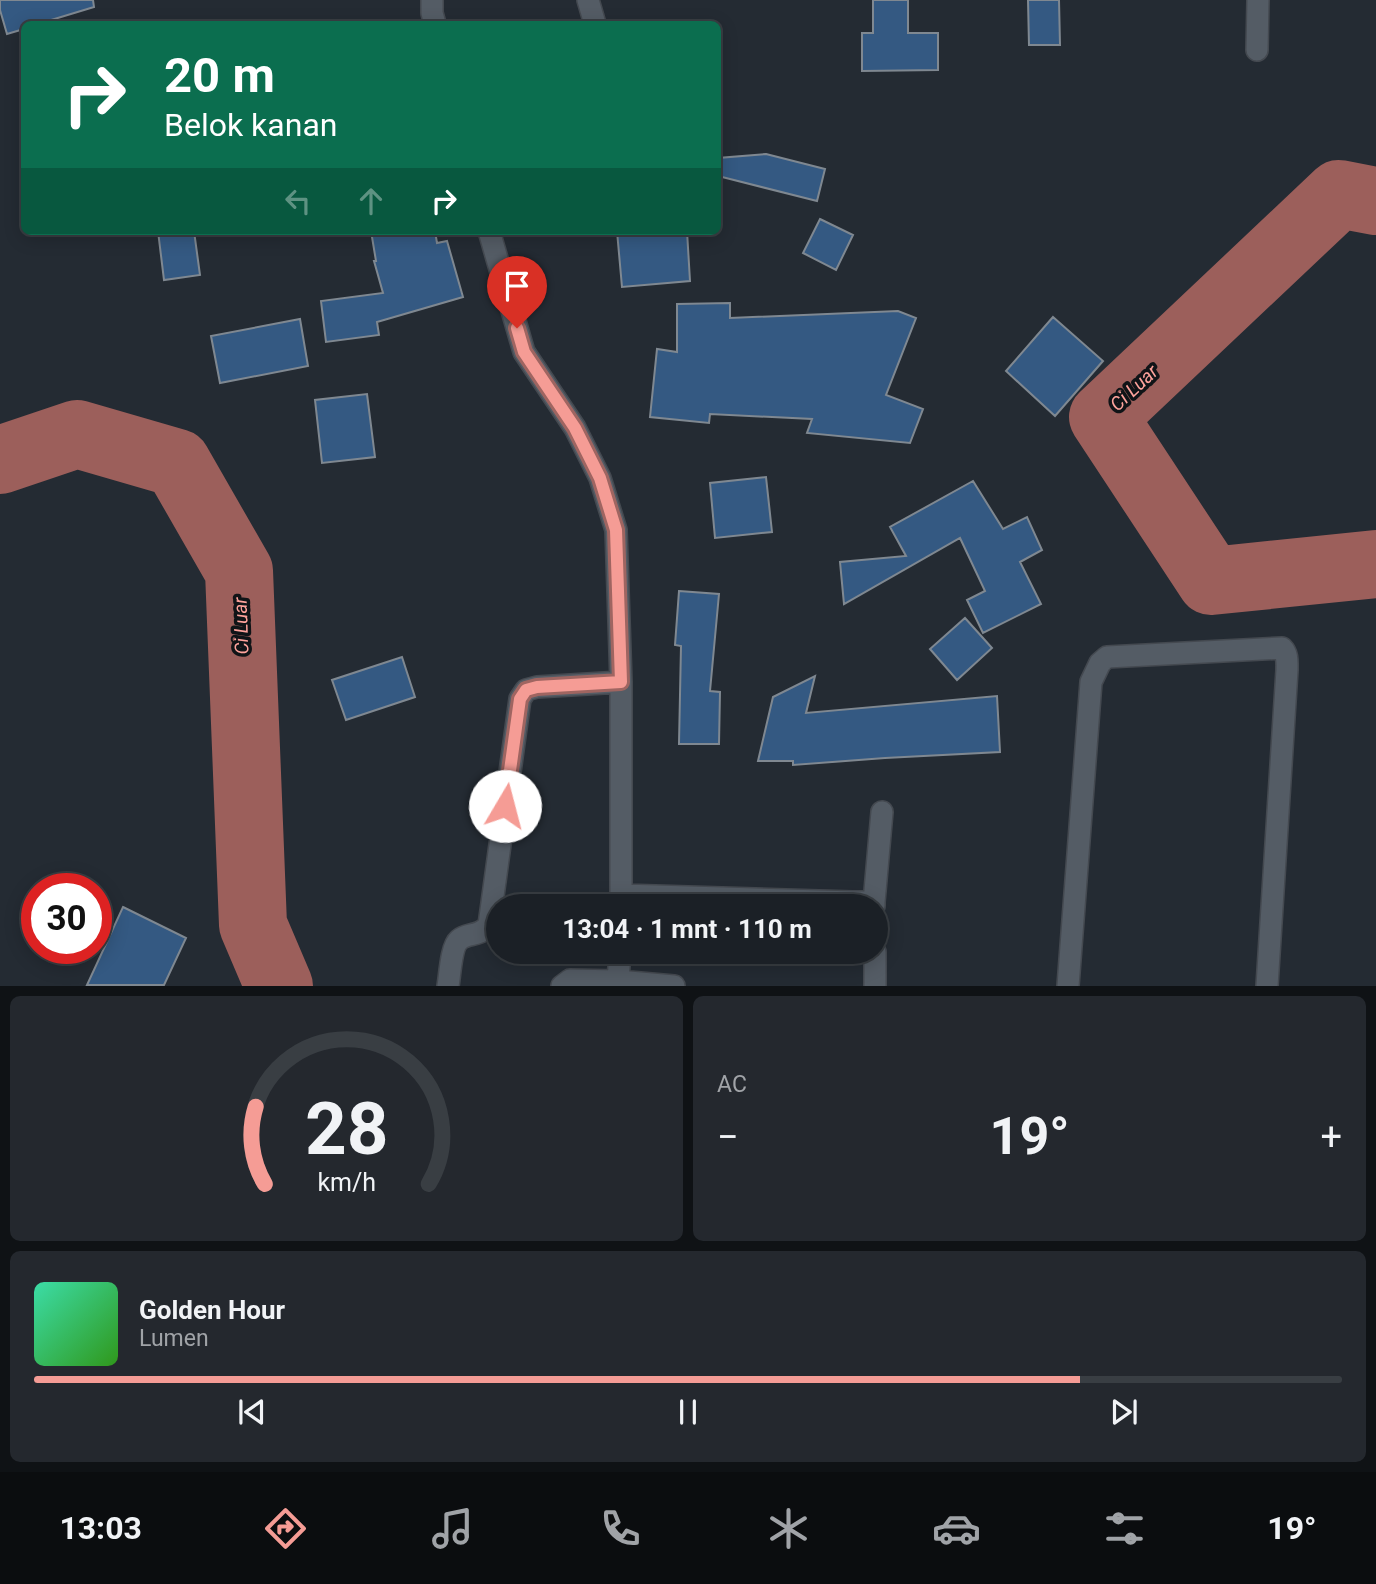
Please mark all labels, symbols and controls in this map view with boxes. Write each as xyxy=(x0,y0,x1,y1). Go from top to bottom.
text: 20 m xyxy=(164,47,275,104)
icon: right xyxy=(49,49,140,140)
text: Belok kanan xyxy=(164,106,337,144)
icon: left xyxy=(279,182,317,220)
icon: ahead xyxy=(352,182,390,220)
icon: right xyxy=(425,182,463,220)
pin xyxy=(487,256,547,328)
icon: arrive xyxy=(498,267,536,305)
water label: Ci Luar xyxy=(1105,360,1163,416)
water label: Ci Luar xyxy=(228,596,253,655)
position arrow xyxy=(468,769,542,843)
speed limit sign: 30 xyxy=(21,873,112,964)
text: 13:04 · 1 mnt · 110 m xyxy=(562,914,812,944)
text: AC xyxy=(717,1071,747,1098)
text: 28 xyxy=(305,1087,388,1173)
text: 19° xyxy=(990,1106,1070,1167)
text: − xyxy=(717,1115,739,1159)
text: + xyxy=(1320,1115,1342,1159)
text: km/h xyxy=(317,1168,376,1197)
text: Golden Hour xyxy=(139,1295,285,1325)
text: Lumen xyxy=(139,1325,209,1352)
icon: previous xyxy=(233,1393,271,1431)
icon: pause xyxy=(669,1393,707,1431)
icon: next xyxy=(1105,1393,1143,1431)
icon: directions xyxy=(261,1504,310,1553)
icon: music xyxy=(428,1504,477,1553)
icon: phone xyxy=(596,1504,645,1553)
icon: climate xyxy=(764,1504,813,1553)
icon: car xyxy=(932,1504,981,1553)
icon: filters xyxy=(1100,1504,1149,1553)
text: 13:03 xyxy=(59,1509,142,1547)
text: 19° xyxy=(1267,1509,1317,1547)

